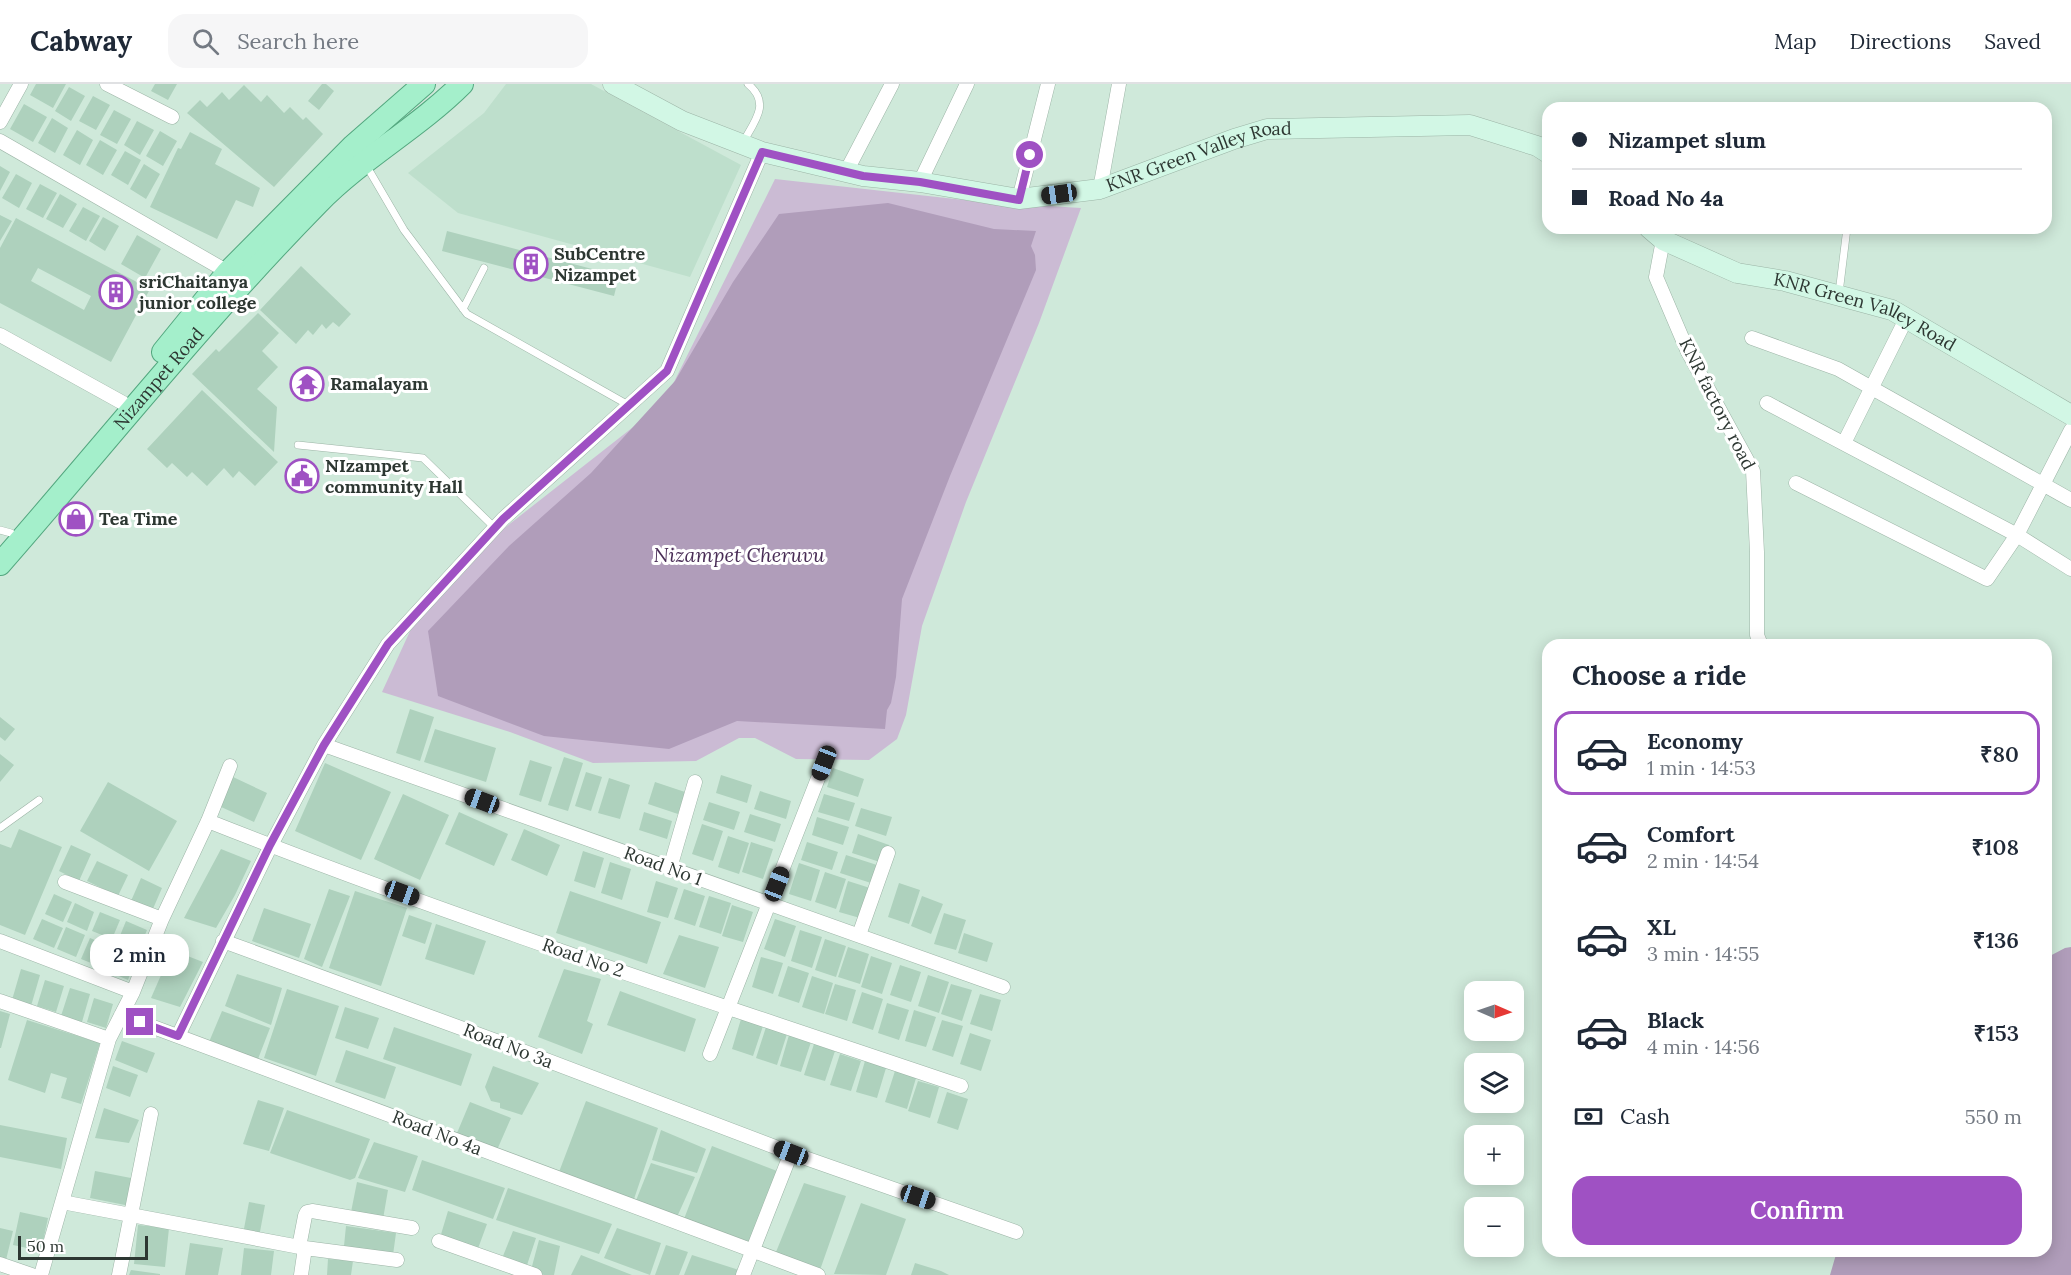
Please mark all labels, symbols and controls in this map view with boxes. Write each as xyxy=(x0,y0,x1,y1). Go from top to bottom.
search box xyxy=(168,14,588,68)
text: Cabway xyxy=(30,23,132,59)
icon: search xyxy=(189,25,222,58)
text: Search here xyxy=(237,27,359,55)
text: Map xyxy=(1774,28,1817,55)
text: Directions xyxy=(1850,28,1951,55)
text: Saved xyxy=(1984,28,2041,55)
street label: KNR Green Valley Road xyxy=(1103,116,1292,197)
text: Nizampet slum xyxy=(1608,126,1766,154)
route start xyxy=(1016,141,1043,168)
car xyxy=(1040,183,1078,205)
text: Road No 4a xyxy=(1608,184,1724,212)
place label: SubCentre Nizampet xyxy=(554,242,645,286)
building icon: SubCentre Nizampet xyxy=(513,246,549,282)
street label: KNR Green Valley Road xyxy=(1772,267,1961,356)
place label: sriChaitanya junior college xyxy=(137,270,257,314)
building icon: sriChaitanya junior college xyxy=(98,274,134,310)
street label: Nizampet Road xyxy=(108,322,209,434)
street label: KNR factory road xyxy=(1674,334,1761,474)
temple icon: Ramalayam xyxy=(289,366,325,402)
place label: Ramalayam xyxy=(330,372,429,395)
place label: NIzampet community Hall xyxy=(325,454,463,498)
public building icon: NIzampet community Hall xyxy=(284,458,320,494)
shop icon: Tea Time xyxy=(58,501,94,537)
place label: Tea Time xyxy=(99,507,178,530)
water label: Nizampet Cheruvu xyxy=(653,542,825,567)
text: Choose a ride xyxy=(1572,658,1746,692)
icon: car xyxy=(1575,726,1629,780)
text: Economy xyxy=(1647,727,1743,755)
text: ₹80 xyxy=(1980,740,2019,768)
car xyxy=(809,743,839,783)
text: 1 min · 14:53 xyxy=(1647,755,1756,780)
car xyxy=(462,786,502,816)
icon: car xyxy=(1575,819,1629,873)
text: Comfort xyxy=(1647,820,1735,848)
text: ₹108 xyxy=(1971,833,2019,861)
street label: Road No 1 xyxy=(621,841,706,890)
text: 2 min · 14:54 xyxy=(1647,848,1759,873)
car xyxy=(762,864,792,904)
car xyxy=(382,878,422,908)
icon: car xyxy=(1575,912,1629,966)
text: XL xyxy=(1647,913,1676,941)
text: ₹136 xyxy=(1973,926,2019,954)
street label: Road No 2 xyxy=(539,933,627,982)
callout: 2 min xyxy=(90,935,190,977)
text: 3 min · 14:55 xyxy=(1647,941,1759,966)
text: 2 min xyxy=(113,942,166,967)
north arrow xyxy=(1464,981,1524,1041)
map controls xyxy=(1464,981,1524,1257)
icon: car xyxy=(1575,1005,1629,1059)
text: Black xyxy=(1647,1006,1704,1034)
route end xyxy=(126,1008,153,1035)
street label: Road No 3a xyxy=(460,1018,556,1073)
text: ₹153 xyxy=(1974,1019,2019,1047)
text: 4 min · 14:56 xyxy=(1647,1034,1760,1059)
button: layers xyxy=(1464,1053,1524,1113)
icon: cash xyxy=(1572,1100,1605,1133)
text: Cash xyxy=(1620,1102,1670,1130)
text: 550 m xyxy=(1965,1104,2022,1129)
street label: Road No 4a xyxy=(389,1105,485,1160)
button: + xyxy=(1464,1125,1524,1185)
car xyxy=(771,1138,811,1168)
button: Confirm xyxy=(1572,1176,2022,1245)
car xyxy=(898,1183,938,1211)
button: − xyxy=(1464,1197,1524,1257)
scale bar xyxy=(18,1233,148,1260)
text: 50 m xyxy=(27,1236,64,1256)

